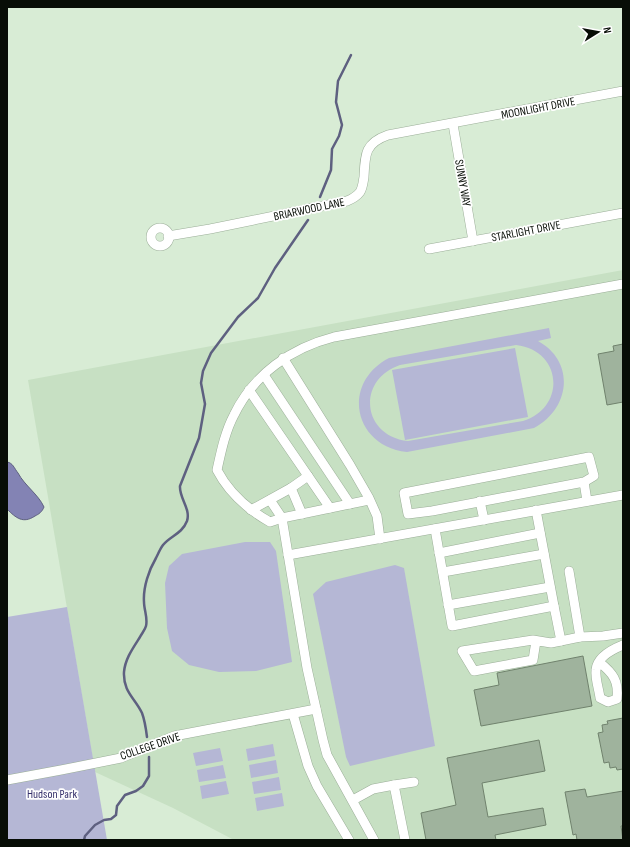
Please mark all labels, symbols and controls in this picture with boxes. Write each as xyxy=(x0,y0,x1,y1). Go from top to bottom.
north arrow xyxy=(578,12,618,52)
text: N xyxy=(600,26,614,34)
street label: MOONLIGHT DRIVE xyxy=(500,94,576,123)
street label: SUNNY WAY xyxy=(451,158,474,208)
street label: BRIARWOOD LANE xyxy=(272,195,346,224)
street label: STARLIGHT DRIVE xyxy=(490,217,562,246)
street label: COLLEGE DRIVE xyxy=(118,729,182,764)
park label: Hudson Park xyxy=(27,787,77,802)

